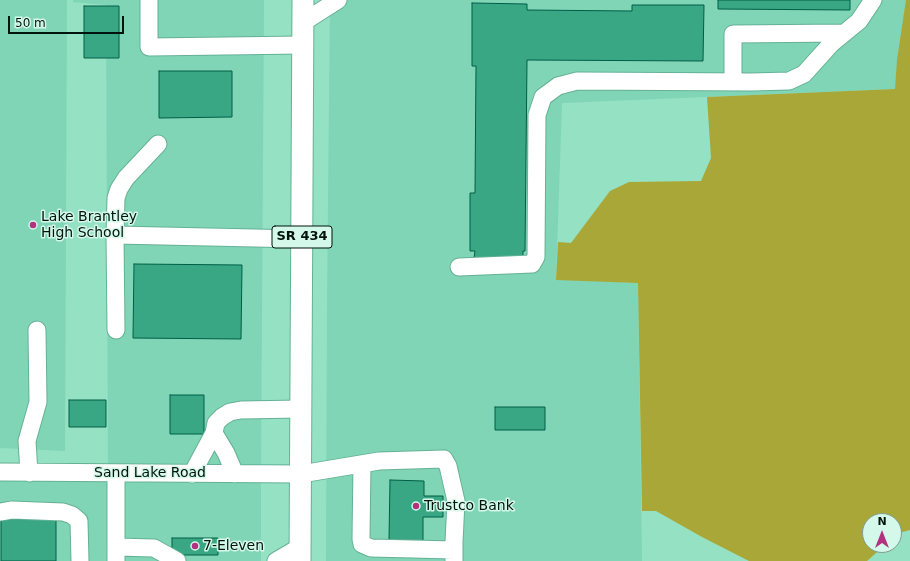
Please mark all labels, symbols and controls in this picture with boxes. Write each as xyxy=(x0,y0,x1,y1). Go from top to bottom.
scale bar xyxy=(10,8,126,34)
text: 50 m xyxy=(15,16,46,30)
place label: Lake Brantley High School xyxy=(41,209,137,242)
marker: Lake Brantley High School xyxy=(28,220,38,230)
road number: SR 434 xyxy=(272,226,332,248)
street label: Sand Lake Road xyxy=(94,465,206,481)
place label: Trustco Bank xyxy=(424,498,514,514)
marker: Trustco Bank xyxy=(411,501,421,511)
north arrow xyxy=(862,513,902,553)
text: N xyxy=(877,515,887,528)
place label: 7-Eleven xyxy=(203,538,264,554)
marker: 7-Eleven xyxy=(190,541,200,551)

